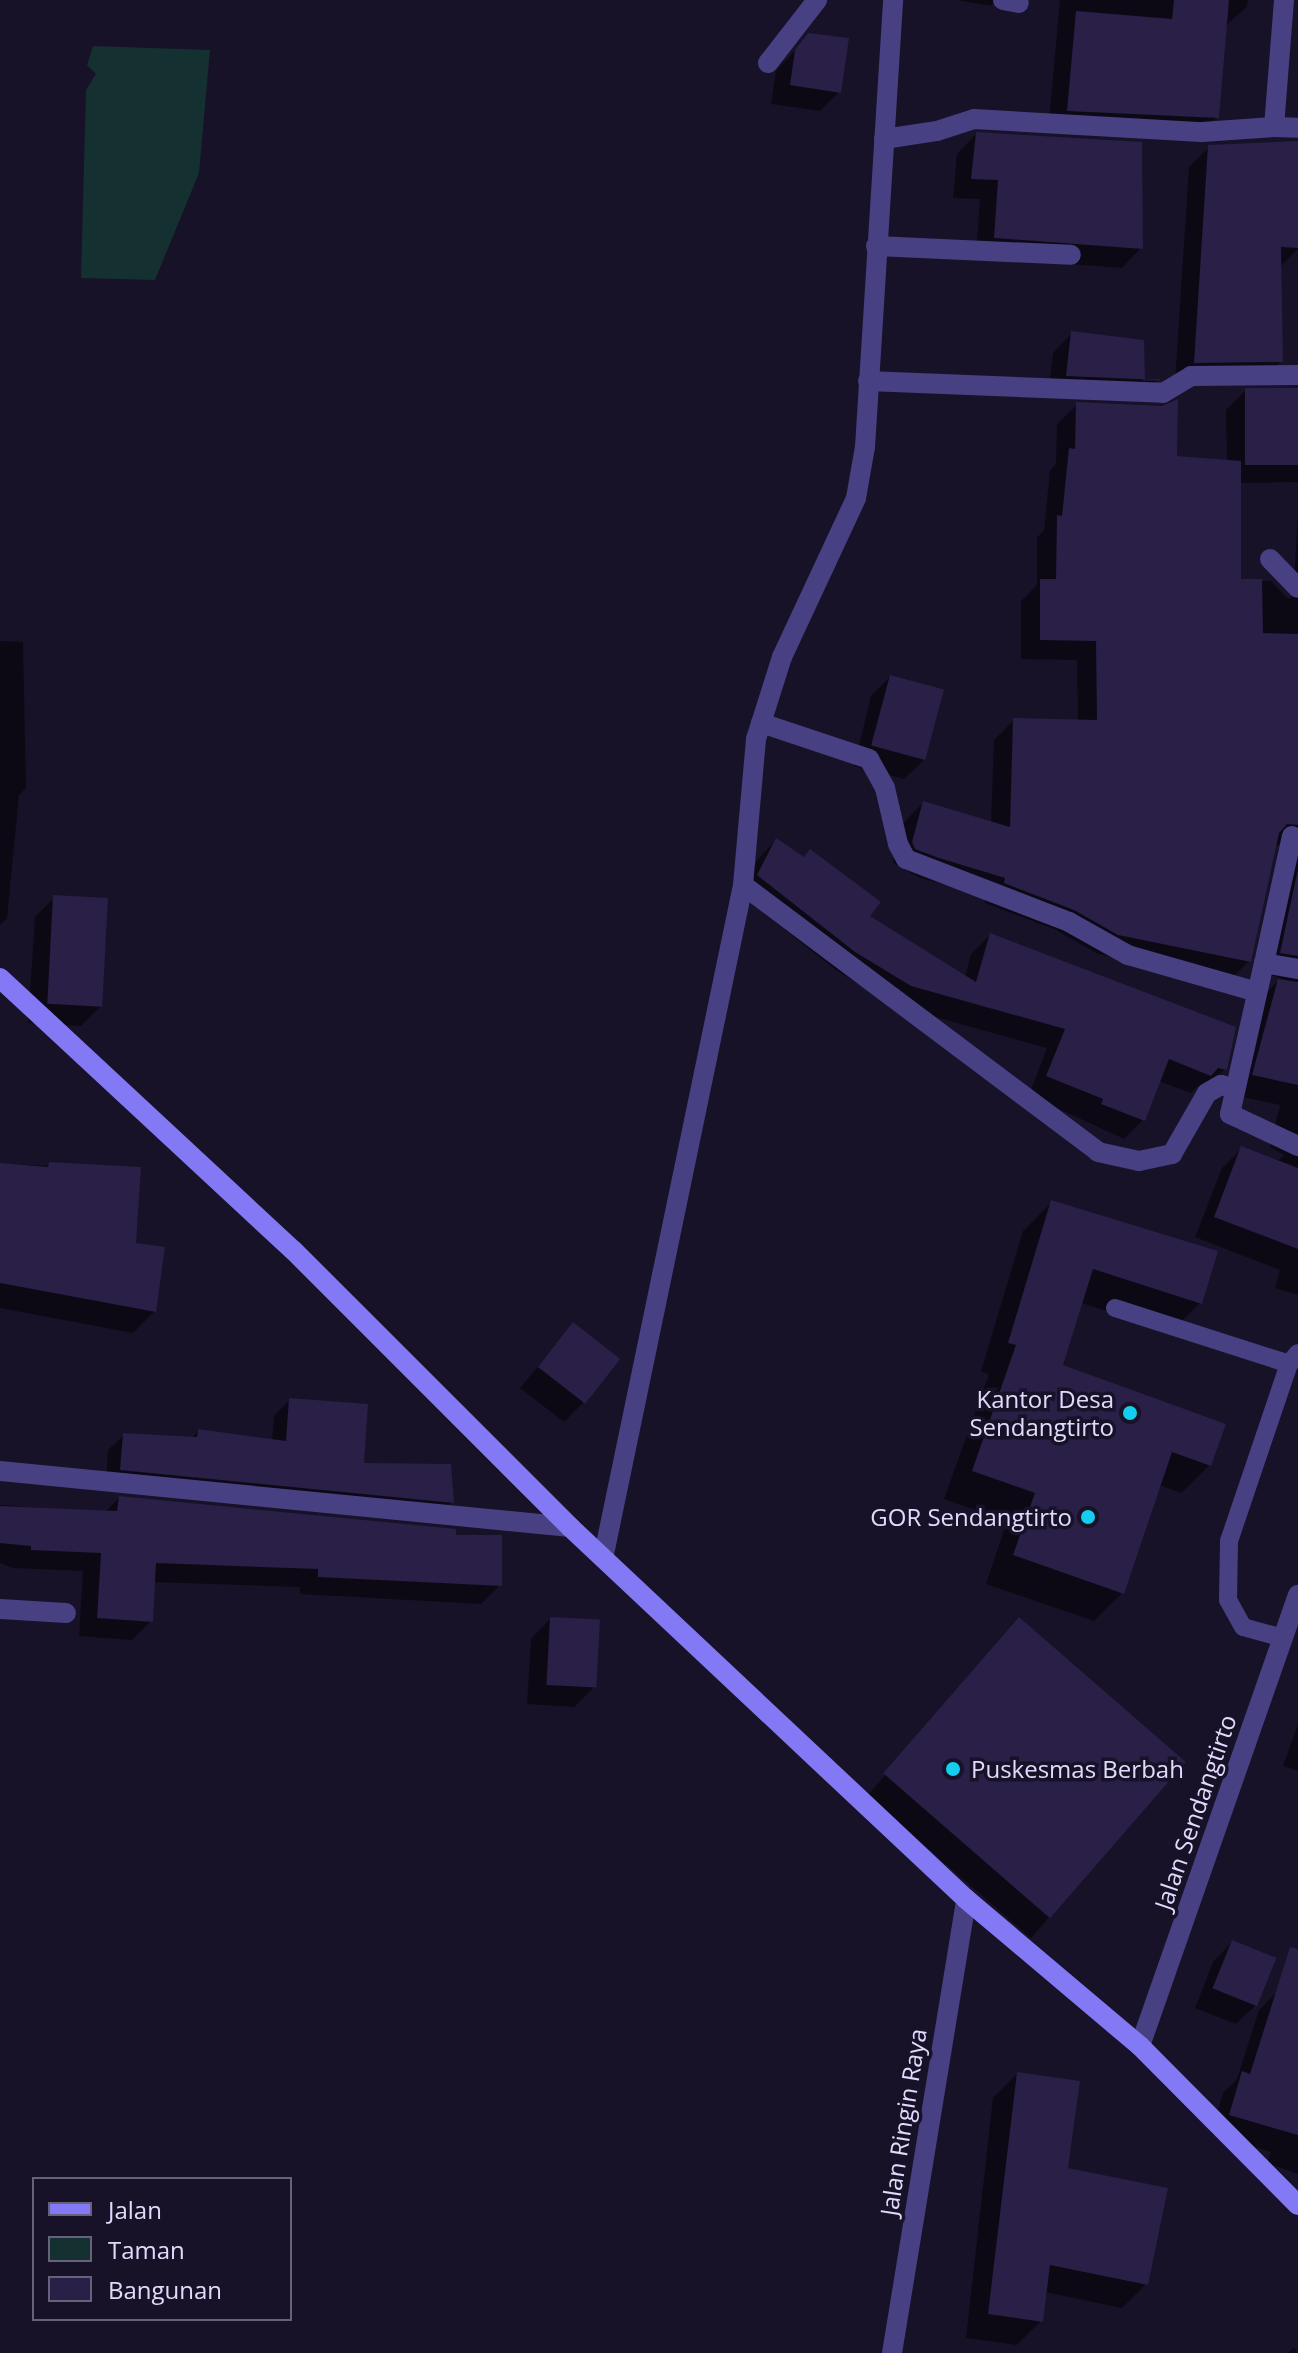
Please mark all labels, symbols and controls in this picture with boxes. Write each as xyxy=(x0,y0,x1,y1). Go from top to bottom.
place label: Kantor Desa Sendangtirto xyxy=(969,1385,1114,1441)
marker: Kantor Desa Sendangtirto xyxy=(1121,1404,1139,1422)
place label: GOR Sendangtirto xyxy=(870,1503,1072,1531)
marker: GOR Sendangtirto xyxy=(1079,1508,1097,1526)
street label: Jalan Sendangtirto xyxy=(1148,1711,1242,1913)
place label: Puskesmas Berbah xyxy=(971,1755,1184,1783)
marker: Puskesmas Berbah xyxy=(942,1758,964,1780)
street label: Jalan Ringin Raya xyxy=(874,2026,932,2218)
legend xyxy=(32,2177,292,2321)
text: Jalan xyxy=(108,2193,162,2226)
text: Taman xyxy=(108,2233,185,2266)
text: Bangunan xyxy=(108,2273,222,2306)

